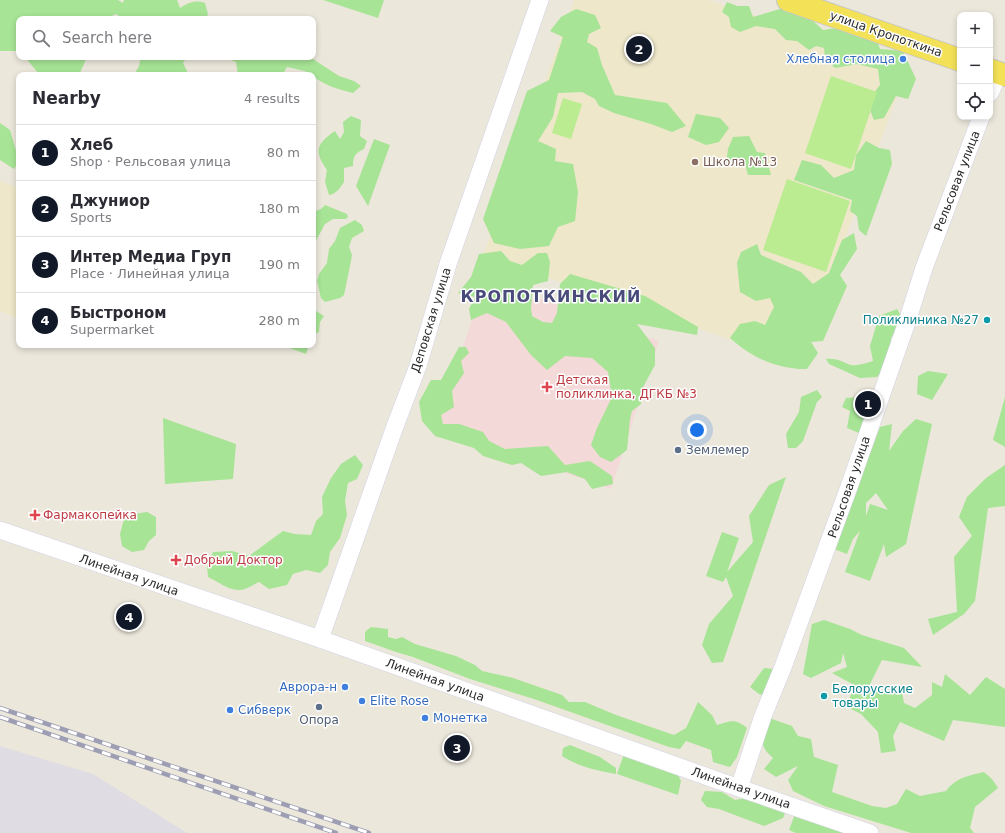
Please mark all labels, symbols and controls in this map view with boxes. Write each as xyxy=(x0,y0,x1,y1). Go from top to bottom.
street label: улица Кропоткина xyxy=(828,8,944,60)
map controls xyxy=(957,12,993,120)
button: + xyxy=(957,12,993,48)
search box xyxy=(16,16,316,60)
icon: search xyxy=(30,27,52,49)
text: Search here xyxy=(62,29,152,47)
pin: 2 xyxy=(626,34,652,64)
button: − xyxy=(957,48,993,84)
place label: Хлебная столица xyxy=(786,52,895,66)
marker: Хлебная столица xyxy=(898,54,908,64)
button: locate xyxy=(957,84,993,120)
text: Nearby xyxy=(32,88,101,108)
text: 4 results xyxy=(244,91,300,106)
street label: Рельсовая улица xyxy=(931,129,983,233)
text: Хлеб xyxy=(70,136,113,154)
text: 1 xyxy=(40,145,50,160)
text: 80 m xyxy=(267,145,300,160)
text: Shop · Рельсовая улица xyxy=(70,154,231,169)
place label: Школа №13 xyxy=(703,155,777,169)
marker: Школа №13 xyxy=(690,157,700,167)
text: Джуниор xyxy=(70,192,150,210)
text: 2 xyxy=(40,201,50,216)
text: 180 m xyxy=(258,201,300,216)
text: Sports xyxy=(70,210,112,225)
text: Интер Медиа Груп xyxy=(70,248,231,266)
text: 3 xyxy=(40,257,50,272)
text: 190 m xyxy=(258,257,300,272)
text: Place · Линейная улица xyxy=(70,266,230,281)
street label: Деповская улица xyxy=(408,266,454,374)
district label: КРОПОТКИНСКИЙ xyxy=(461,287,641,306)
text: Быстроном xyxy=(70,304,167,322)
text: 4 xyxy=(40,313,50,328)
text: 280 m xyxy=(258,313,300,328)
place label: Поликлиника №27 xyxy=(863,313,979,327)
marker: Поликлиника №27 xyxy=(982,315,992,325)
text: Supermarket xyxy=(70,322,154,337)
place label: Детская поликлинка, ДГКБ №3 xyxy=(556,373,697,401)
marker: Детская поликлинка, ДГКБ №3 xyxy=(541,381,553,393)
pin: 1 xyxy=(855,389,881,419)
your location xyxy=(687,420,707,440)
street label: Рельсовая улица xyxy=(825,434,873,540)
place label: Землемер xyxy=(686,443,749,457)
marker: Землемер xyxy=(673,445,683,455)
place label: Фармакопейка xyxy=(43,508,137,522)
marker: Фармакопейка xyxy=(30,510,40,520)
street label: Линейная улица xyxy=(77,551,181,599)
place label: Добрый Доктор xyxy=(184,553,283,567)
marker: Добрый Доктор xyxy=(171,555,181,565)
pin: 4 xyxy=(116,602,142,632)
street label: Линейная улица xyxy=(384,656,486,704)
place label: Аврора-н xyxy=(280,680,337,694)
marker: Аврора-н xyxy=(340,682,350,692)
place label: Белорусские товары xyxy=(832,682,913,710)
marker: Белорусские товары xyxy=(819,691,829,701)
place label: Elite Rose xyxy=(370,694,429,708)
marker: Elite Rose xyxy=(357,696,367,706)
marker: Опора xyxy=(314,702,324,712)
place label: Сибверк xyxy=(238,703,291,717)
marker: Сибверк xyxy=(225,705,235,715)
place label: Монетка xyxy=(433,711,488,725)
place label: Опора xyxy=(299,713,339,727)
marker: Монетка xyxy=(420,713,430,723)
pin: 3 xyxy=(444,733,470,763)
street label: Линейная улица xyxy=(689,764,793,812)

